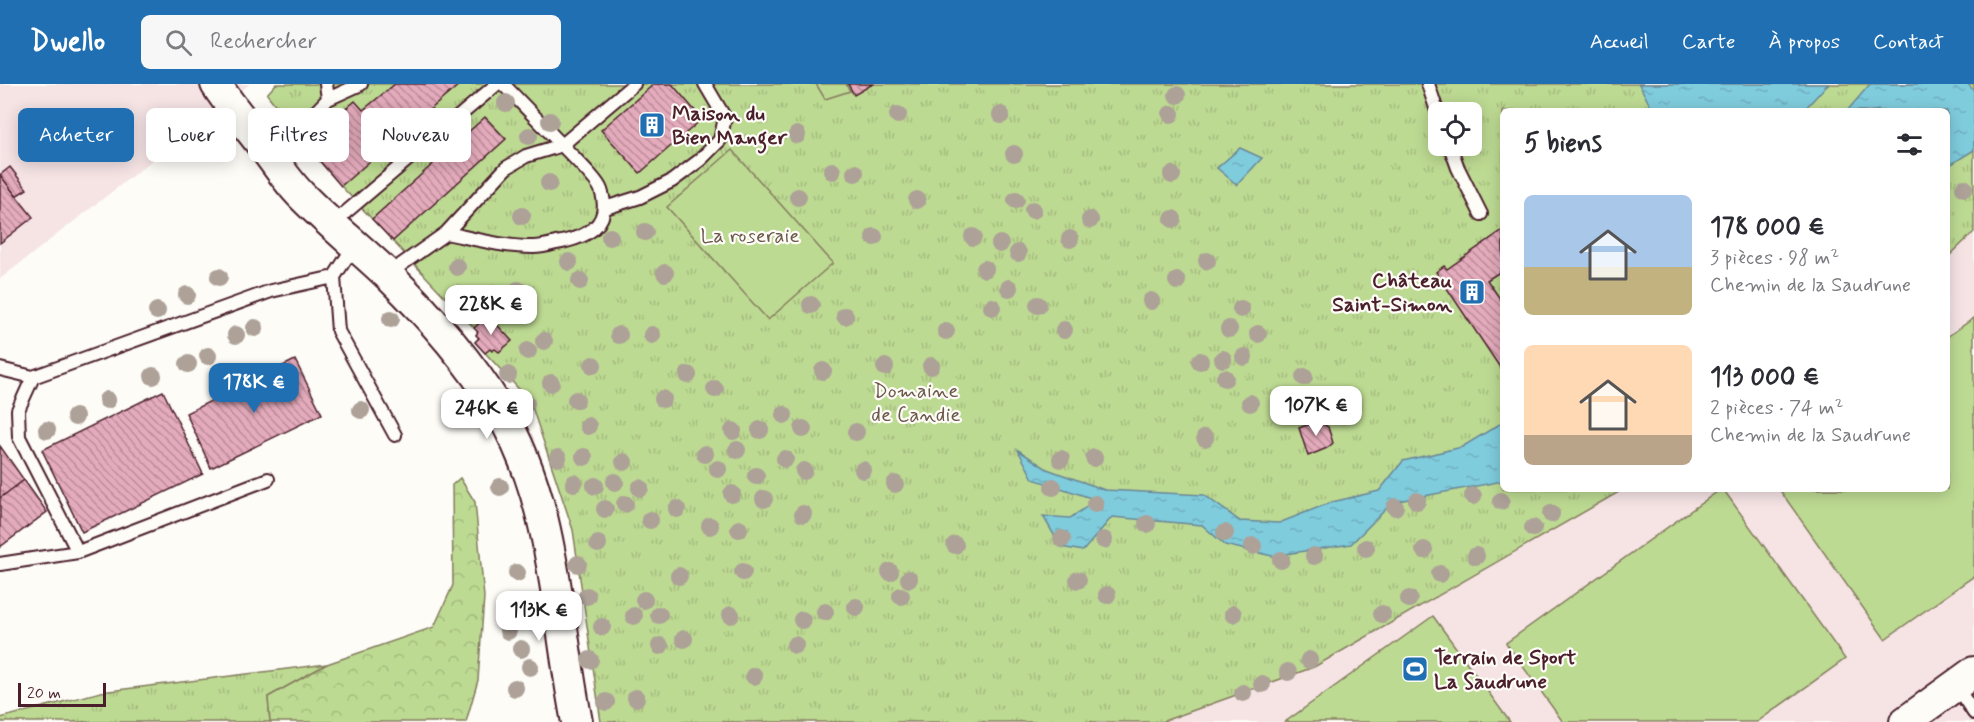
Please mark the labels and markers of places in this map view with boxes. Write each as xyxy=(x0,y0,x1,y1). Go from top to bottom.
place label: Maison du Bien Manger xyxy=(672,100,788,154)
building icon: Maison du Bien Manger xyxy=(637,110,667,140)
place label: Château Saint-Simon xyxy=(1332,267,1453,319)
building icon: Château Saint-Simon xyxy=(1457,277,1487,307)
pin: 228K € xyxy=(442,285,540,336)
pin: 178K € xyxy=(205,363,303,414)
pin: 107K € xyxy=(1267,386,1365,437)
pin: 246K € xyxy=(438,389,536,440)
pin: 113K € xyxy=(490,591,588,642)
place label: Terrain de Sport La Saudrune xyxy=(1434,644,1576,696)
sports icon: Terrain de Sport La Saudrune xyxy=(1400,654,1430,684)

